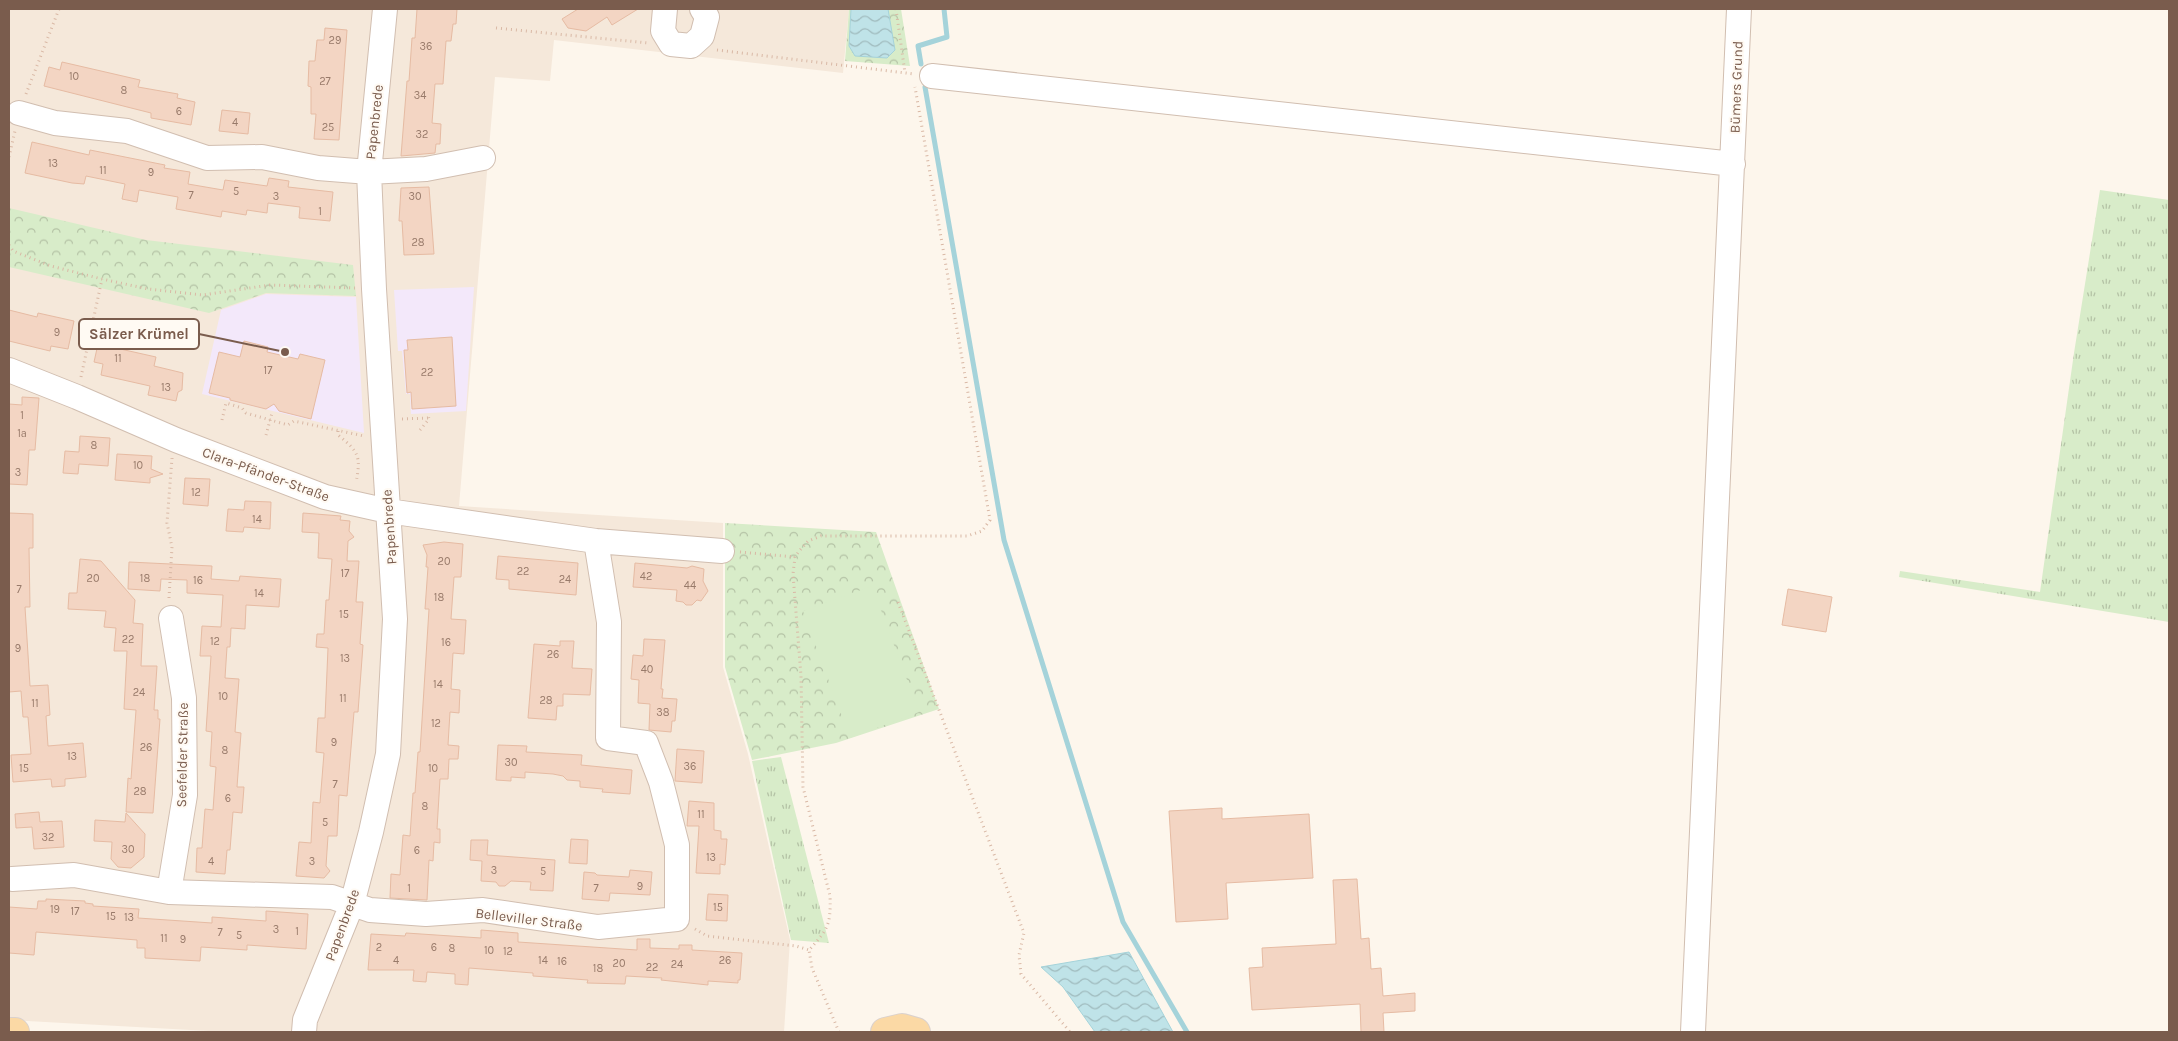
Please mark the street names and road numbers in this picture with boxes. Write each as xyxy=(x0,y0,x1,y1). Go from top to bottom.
street label: Bümers Grund xyxy=(1726,40,1747,134)
street label: Papenbrede xyxy=(362,84,387,160)
street label: Clara-Pfänder-Straße xyxy=(200,444,332,505)
street label: Papenbrede xyxy=(378,489,401,565)
street label: Seefelder Straße xyxy=(173,702,192,808)
street label: Papenbrede xyxy=(322,887,363,963)
street label: Belleviller Straße xyxy=(474,904,583,935)

